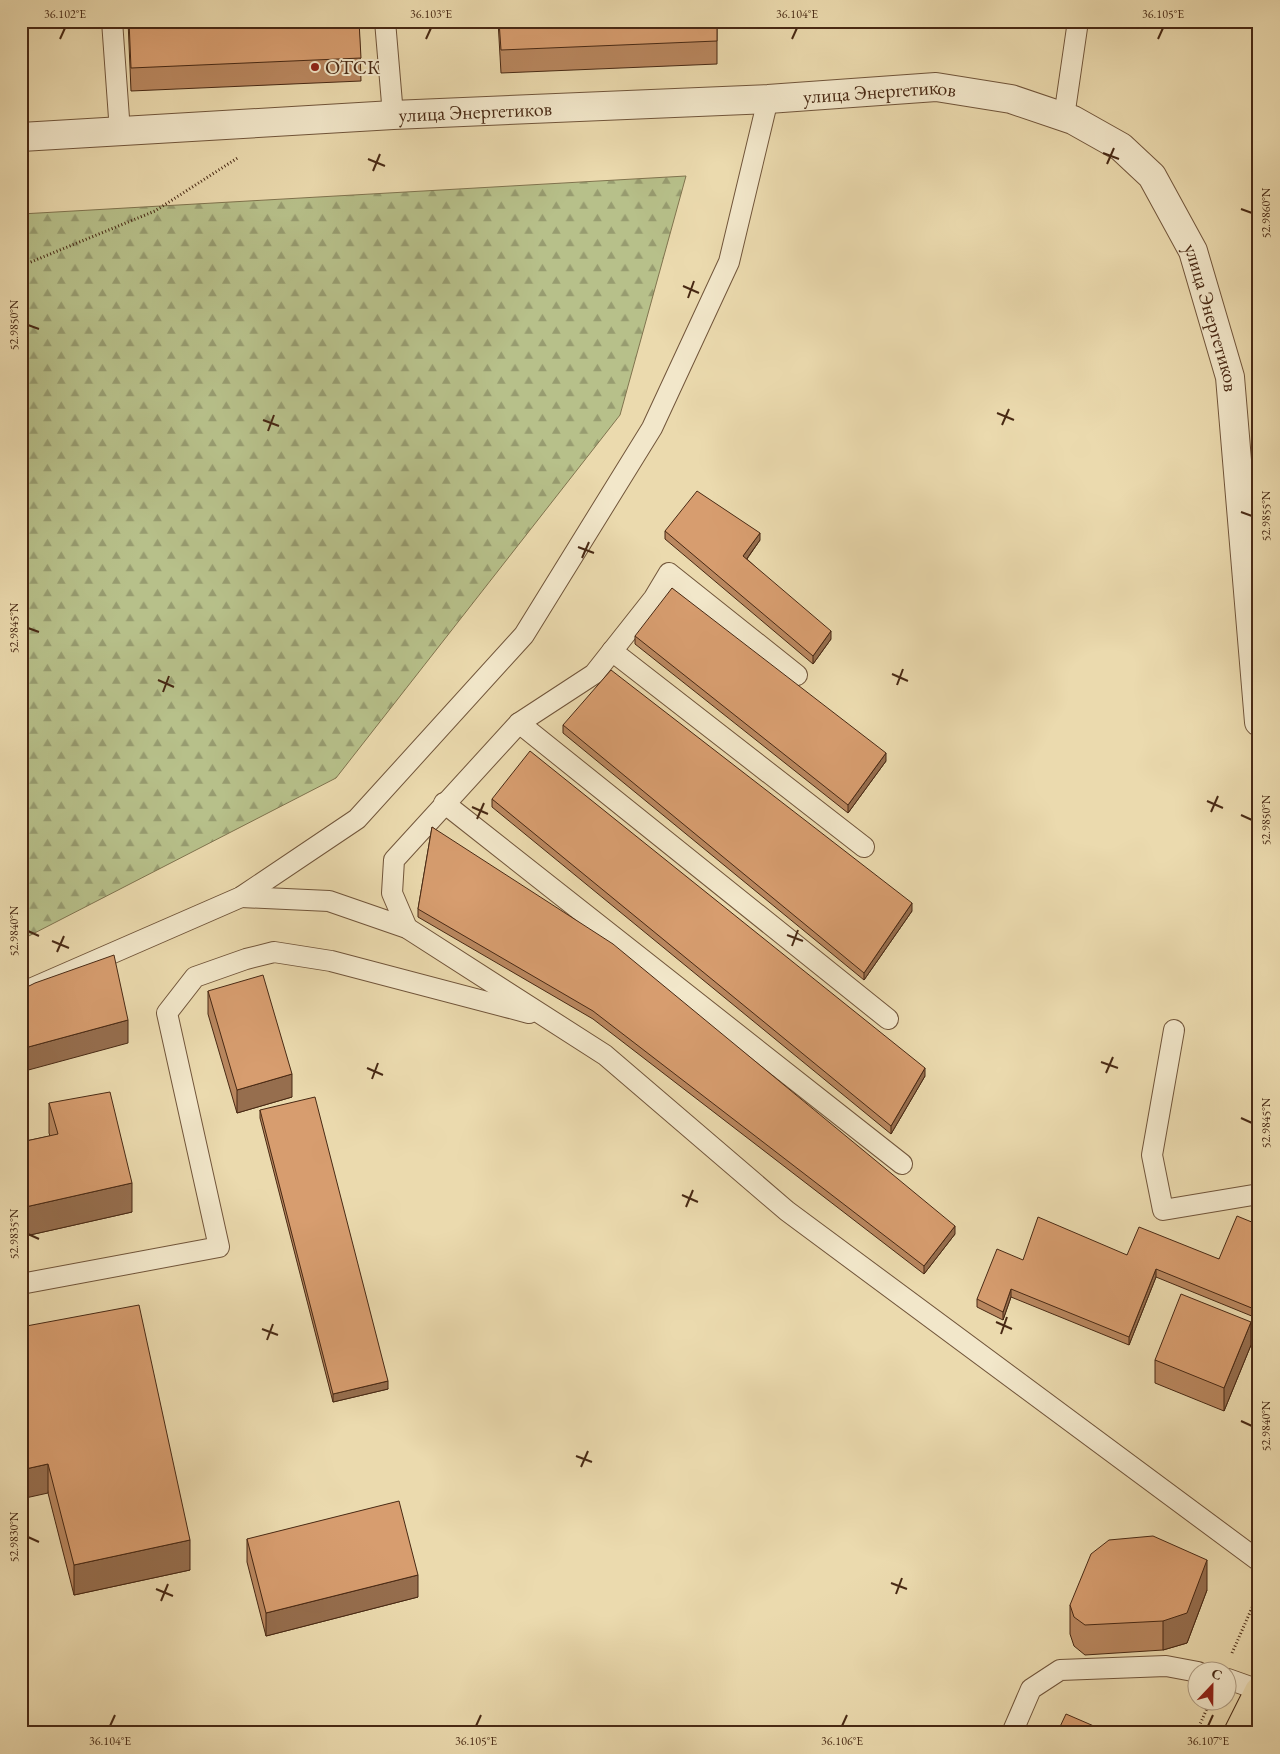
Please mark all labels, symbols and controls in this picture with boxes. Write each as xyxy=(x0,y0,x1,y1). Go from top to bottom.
text: 36.102°E xyxy=(44,6,86,22)
text: 36.103°E xyxy=(410,6,452,22)
text: 36.104°E xyxy=(776,6,818,22)
text: 36.105°E xyxy=(1142,6,1184,22)
place label: ОТСК xyxy=(325,54,381,80)
marker: ОТСК xyxy=(309,61,321,73)
street label: улица Энергетиков xyxy=(802,74,958,109)
street label: улица Энергетиков xyxy=(398,95,553,128)
text: 52.9860°N xyxy=(1258,187,1274,238)
street label: улица Энергетиков xyxy=(1178,238,1244,393)
text: 52.9850°N xyxy=(6,299,22,350)
text: 52.9855°N xyxy=(1258,490,1274,541)
text: 52.9845°N xyxy=(6,602,22,653)
text: 52.9850°N xyxy=(1258,794,1274,845)
text: 52.9840°N xyxy=(6,905,22,956)
text: 52.9845°N xyxy=(1258,1097,1274,1148)
text: 52.9835°N xyxy=(6,1208,22,1259)
text: 52.9840°N xyxy=(1258,1400,1274,1451)
text: 52.9830°N xyxy=(6,1511,22,1562)
north arrow xyxy=(1188,1662,1238,1712)
text: С xyxy=(1209,1664,1225,1684)
text: 36.104°E xyxy=(89,1733,131,1749)
text: 36.105°E xyxy=(455,1733,497,1749)
text: 36.106°E xyxy=(821,1733,863,1749)
text: 36.107°E xyxy=(1187,1733,1229,1749)

